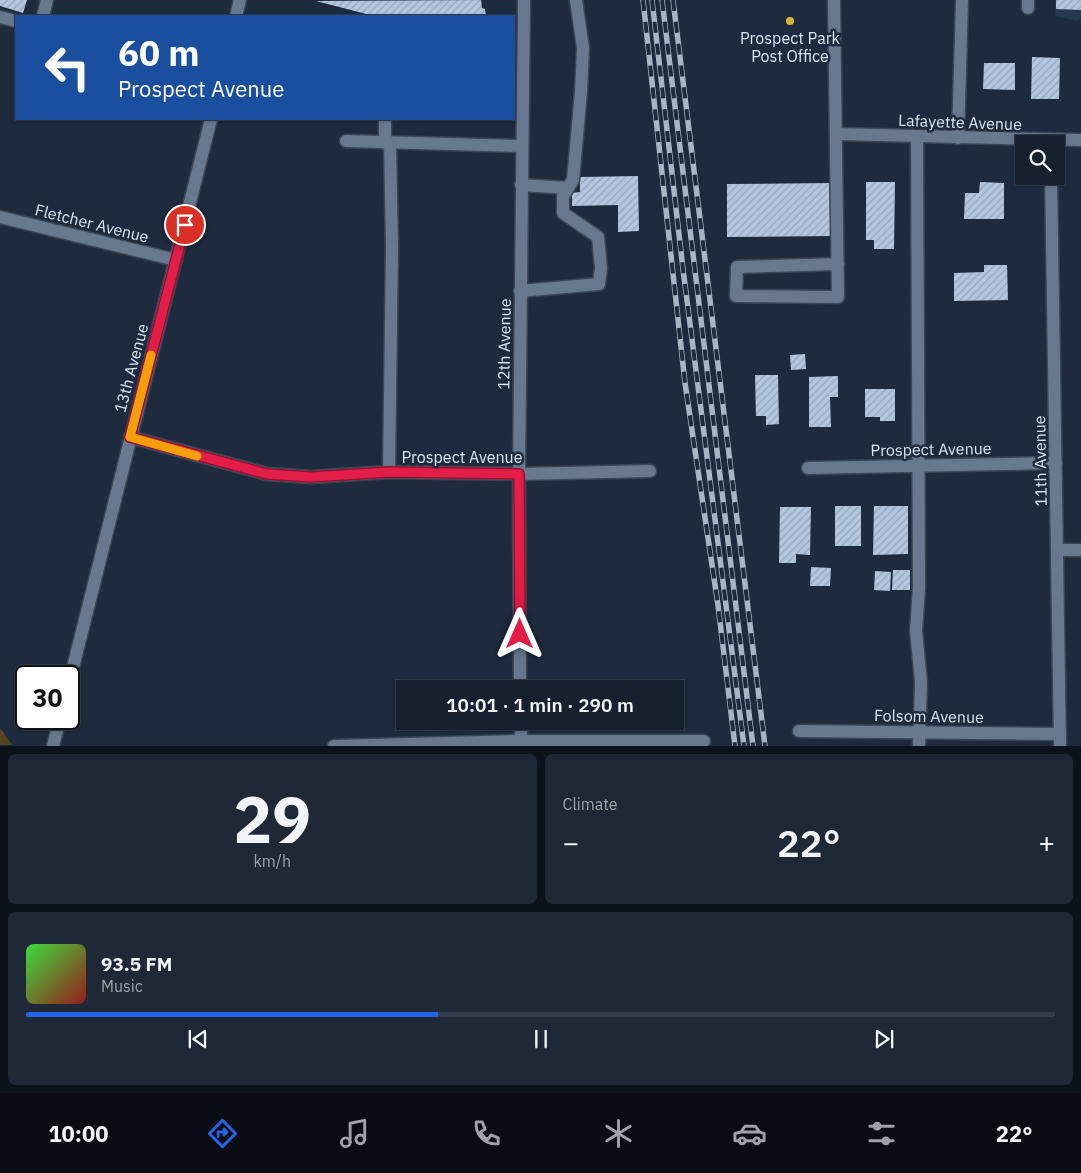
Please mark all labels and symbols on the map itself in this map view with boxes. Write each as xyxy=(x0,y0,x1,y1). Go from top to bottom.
marker: Prospect Park Post Office xyxy=(784,15,796,27)
place label: Prospect Park Post Office xyxy=(740,28,841,66)
street label: Lafayette Avenue xyxy=(898,110,1022,134)
street label: Fletcher Avenue xyxy=(33,199,151,247)
pin xyxy=(164,204,206,246)
street label: 12th Avenue xyxy=(493,298,515,390)
street label: 13th Avenue xyxy=(110,321,153,415)
street label: 11th Avenue xyxy=(1029,415,1051,507)
street label: Prospect Avenue xyxy=(870,438,992,460)
street label: Prospect Avenue xyxy=(401,447,523,467)
position arrow xyxy=(493,607,545,659)
speed limit sign: 30 xyxy=(15,665,80,730)
street label: Folsom Avenue xyxy=(874,705,984,727)

